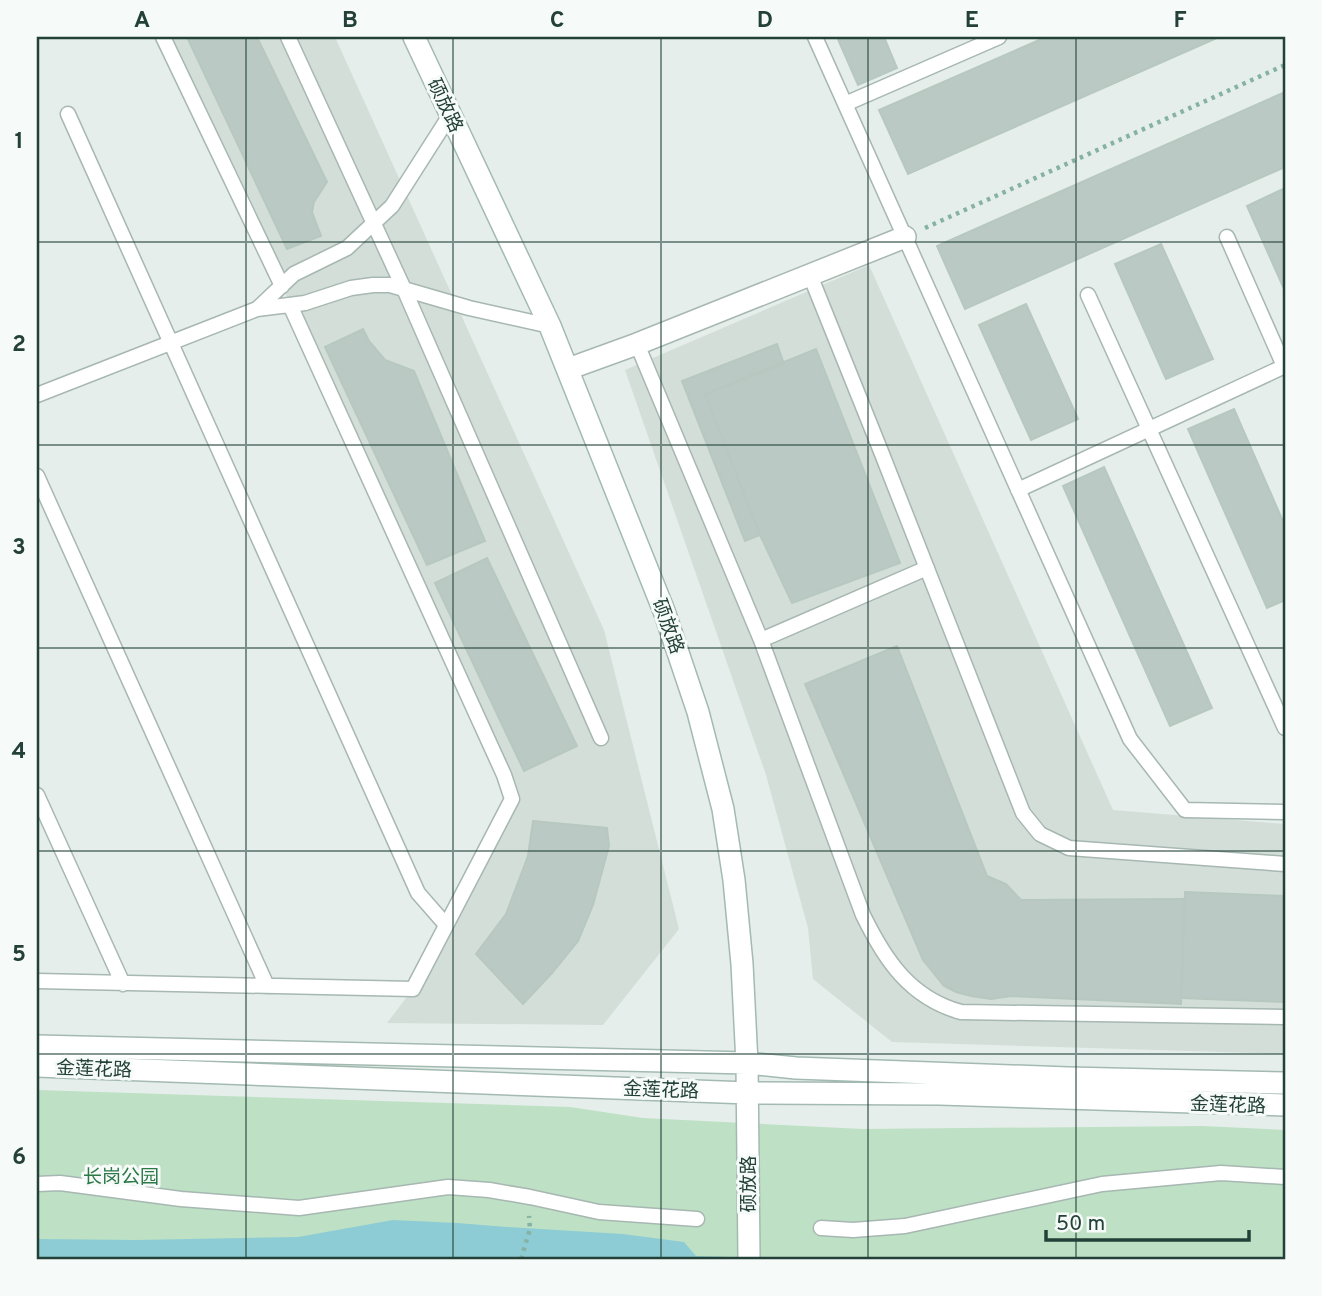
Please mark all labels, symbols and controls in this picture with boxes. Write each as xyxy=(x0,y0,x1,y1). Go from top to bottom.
text: A xyxy=(134,7,150,36)
text: B xyxy=(342,7,358,36)
text: C xyxy=(550,7,564,36)
text: D xyxy=(757,7,773,36)
text: E xyxy=(965,7,979,36)
text: F xyxy=(1173,7,1187,36)
street label: 硕放路 xyxy=(421,75,467,137)
text: 1 xyxy=(14,128,24,157)
text: 2 xyxy=(12,331,26,360)
text: 3 xyxy=(12,534,26,563)
street label: 硕放路 xyxy=(646,596,688,658)
text: 4 xyxy=(12,738,26,767)
text: 5 xyxy=(12,941,26,970)
street label: 金莲花路 xyxy=(56,1057,132,1083)
street label: 金莲花路 xyxy=(623,1078,699,1104)
street label: 金莲花路 xyxy=(1190,1093,1266,1119)
text: 6 xyxy=(12,1144,26,1173)
street label: 硕放路 xyxy=(738,1155,762,1213)
park label: 长岗公园 xyxy=(83,1166,159,1190)
scale bar xyxy=(1046,1198,1248,1242)
text: 50 m xyxy=(1056,1211,1105,1238)

